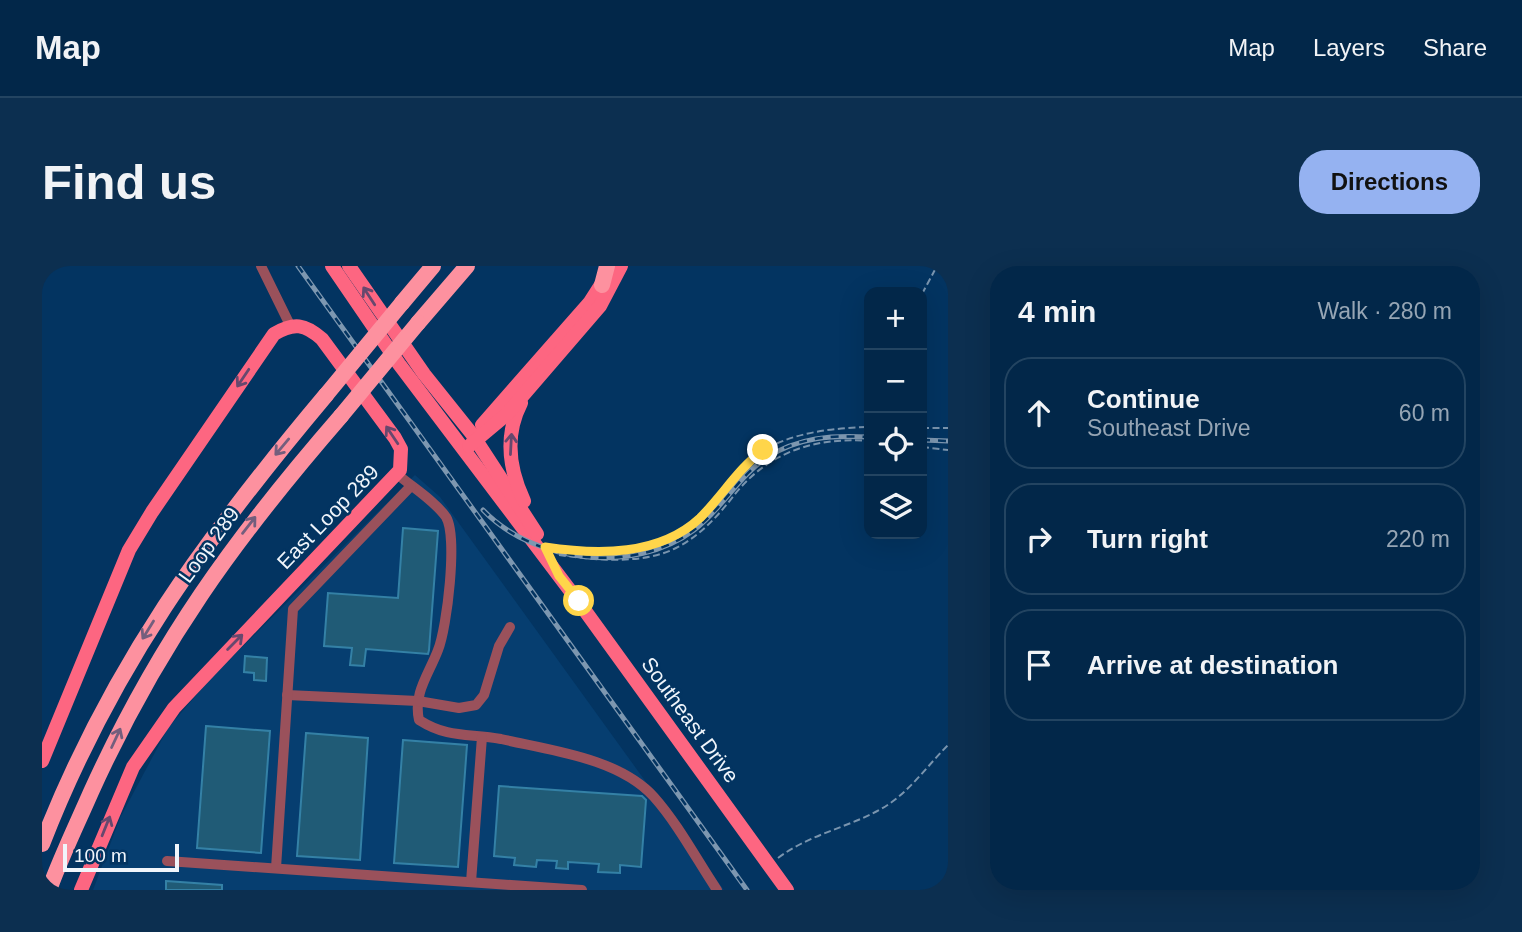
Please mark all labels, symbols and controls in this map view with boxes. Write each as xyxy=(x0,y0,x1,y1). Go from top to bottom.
text: Map xyxy=(35,29,101,66)
text: Map xyxy=(1228,34,1275,61)
text: Layers xyxy=(1313,34,1385,61)
text: Share xyxy=(1423,34,1487,61)
button: Directions xyxy=(1299,150,1480,214)
text: Find us xyxy=(42,155,216,209)
one-way arrow xyxy=(362,287,376,307)
map controls xyxy=(864,287,927,539)
button: + xyxy=(864,287,927,350)
text: 4 min xyxy=(1018,295,1096,328)
text: Walk · 280 m xyxy=(1317,298,1452,324)
button: − xyxy=(864,350,927,413)
one-way arrow xyxy=(236,368,250,387)
text: Continue xyxy=(1087,384,1200,414)
icon: ahead xyxy=(1020,394,1058,432)
text: 60 m xyxy=(1399,400,1450,426)
button: locate xyxy=(864,413,927,476)
text: Southeast Drive xyxy=(1087,415,1251,441)
one-way arrow xyxy=(385,426,399,445)
one-way arrow xyxy=(505,433,518,455)
route end xyxy=(747,434,778,465)
one-way arrow xyxy=(275,438,291,456)
street label: East Loop 289 xyxy=(272,460,383,573)
button: layers xyxy=(864,476,927,539)
street label: Loop 289 xyxy=(174,503,244,587)
one-way arrow xyxy=(242,516,257,534)
icon: right xyxy=(1020,520,1058,558)
text: Turn right xyxy=(1087,524,1208,554)
text: 220 m xyxy=(1386,526,1450,552)
route start xyxy=(563,585,594,616)
one-way arrow xyxy=(140,620,154,640)
one-way arrow xyxy=(227,633,244,650)
icon: arrive xyxy=(1020,646,1058,684)
text: Arrive at destination xyxy=(1087,650,1338,680)
street label: Southeast Drive xyxy=(637,653,744,787)
one-way arrow xyxy=(110,728,123,749)
one-way arrow xyxy=(101,816,114,838)
scale bar xyxy=(63,841,178,873)
text: 100 m xyxy=(74,845,127,866)

